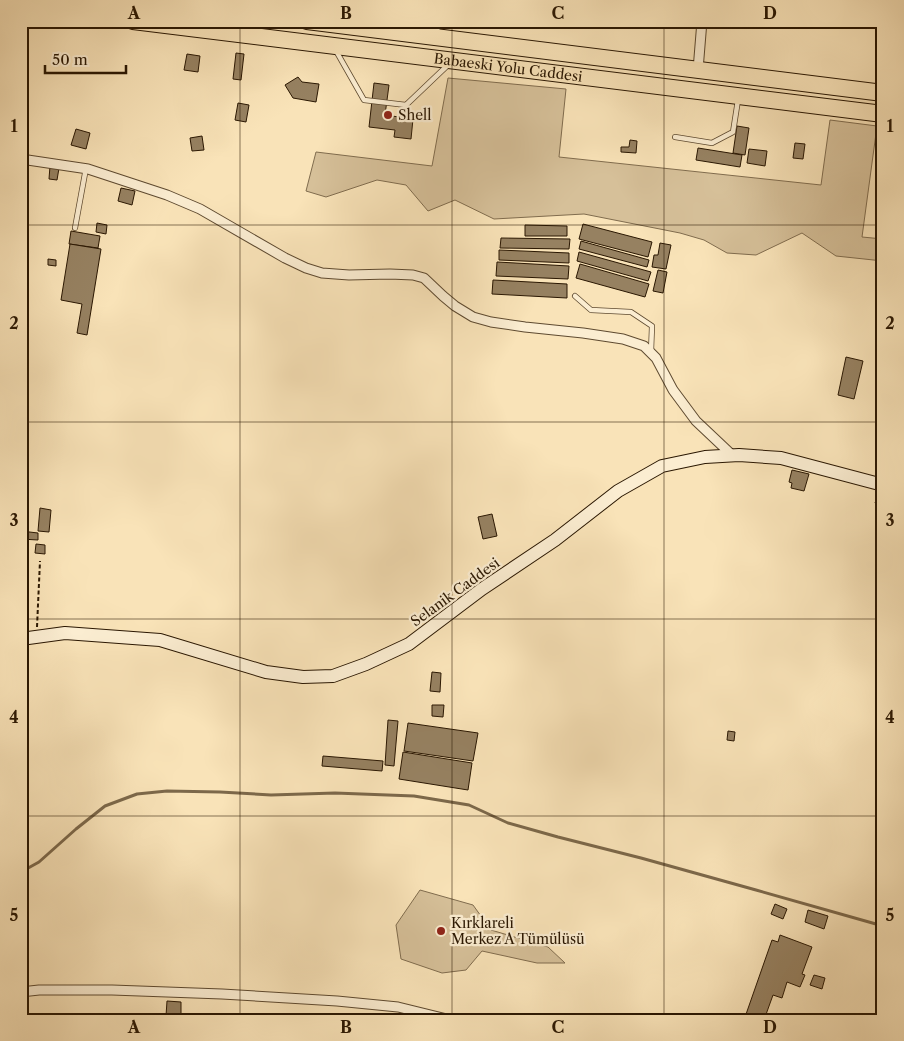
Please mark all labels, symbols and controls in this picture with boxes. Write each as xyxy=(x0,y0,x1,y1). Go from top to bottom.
text: A xyxy=(127,3,141,23)
text: B xyxy=(340,3,352,23)
text: C xyxy=(552,3,564,23)
text: D xyxy=(763,3,777,23)
scale bar xyxy=(45,42,126,74)
street label: Babaeski Yolu Caddesi xyxy=(433,49,583,86)
text: 50 m xyxy=(52,50,88,69)
place label: Shell xyxy=(398,106,431,124)
marker: Shell xyxy=(382,109,394,121)
text: 1 xyxy=(10,116,18,136)
text: 1 xyxy=(886,116,894,136)
text: 2 xyxy=(9,313,19,333)
text: 2 xyxy=(885,313,895,333)
text: 3 xyxy=(9,510,19,530)
text: 3 xyxy=(885,510,895,530)
street label: Selanik Caddesi xyxy=(407,554,503,630)
text: 4 xyxy=(9,707,19,727)
text: 4 xyxy=(885,707,895,727)
text: 5 xyxy=(10,905,19,925)
text: 5 xyxy=(886,905,895,925)
place label: Kırklareli Merkez A Tümülüsü xyxy=(451,914,585,948)
marker: Kırklareli Merkez A Tümülüsü xyxy=(435,925,447,937)
text: A xyxy=(127,1017,141,1037)
text: B xyxy=(340,1017,352,1037)
text: C xyxy=(552,1017,564,1037)
text: D xyxy=(763,1017,777,1037)

